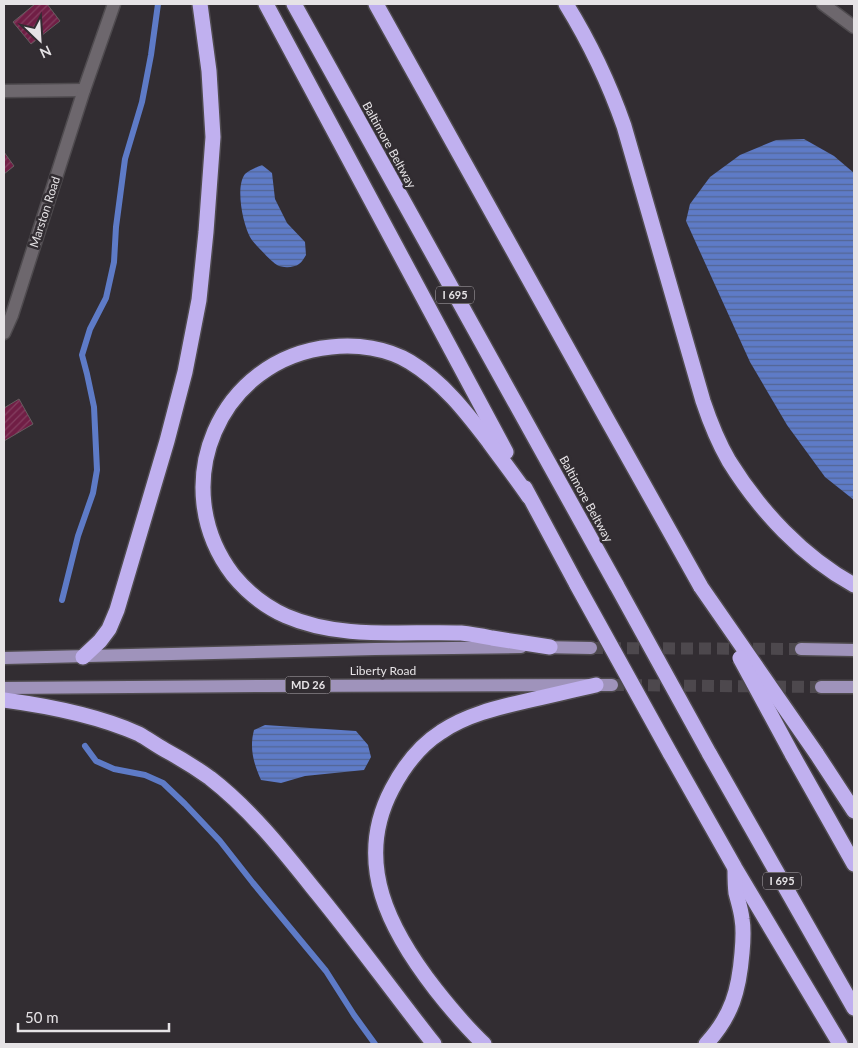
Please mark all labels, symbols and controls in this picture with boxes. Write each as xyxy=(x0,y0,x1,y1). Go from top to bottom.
north arrow xyxy=(15,15,65,65)
text: N xyxy=(37,42,54,62)
street label: Baltimore Beltway xyxy=(359,99,420,191)
street label: Marston Road xyxy=(26,174,63,249)
road number: I 695 xyxy=(436,286,474,304)
street label: Baltimore Beltway xyxy=(556,453,617,545)
street label: Liberty Road xyxy=(350,663,416,678)
road number: MD 26 xyxy=(286,676,330,694)
road number: I 695 xyxy=(763,872,801,889)
scale bar xyxy=(18,1000,169,1032)
text: 50 m xyxy=(25,1008,59,1026)

